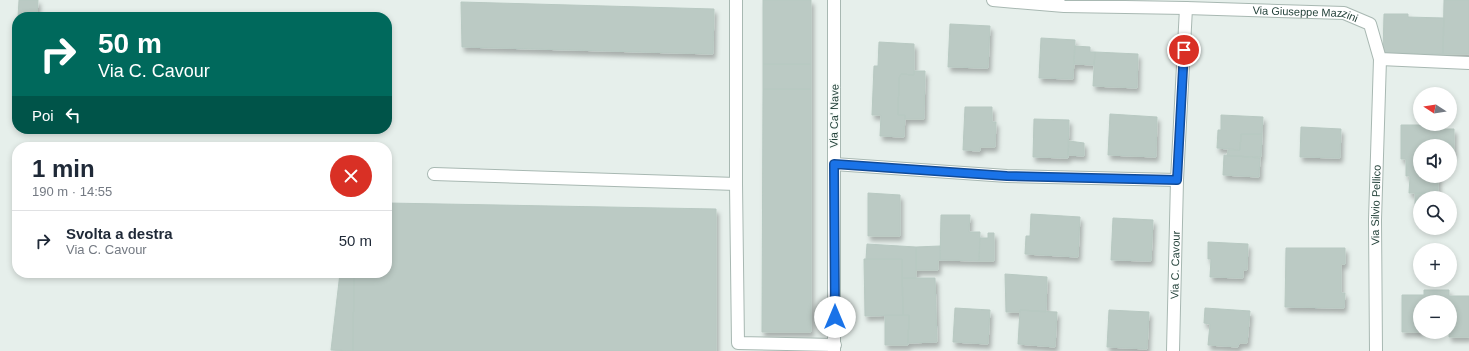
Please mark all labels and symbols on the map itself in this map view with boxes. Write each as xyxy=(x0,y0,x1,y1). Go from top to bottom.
street label: Via Giuseppe Mazzini xyxy=(1252,4,1360,24)
pin xyxy=(1167,33,1201,67)
street label: Via Ca' Nave xyxy=(827,84,841,148)
north arrow xyxy=(1413,87,1457,131)
street label: Via Silvio Pellico xyxy=(1369,165,1383,245)
street label: Via C. Cavour xyxy=(1168,230,1182,299)
position arrow xyxy=(814,296,856,338)

